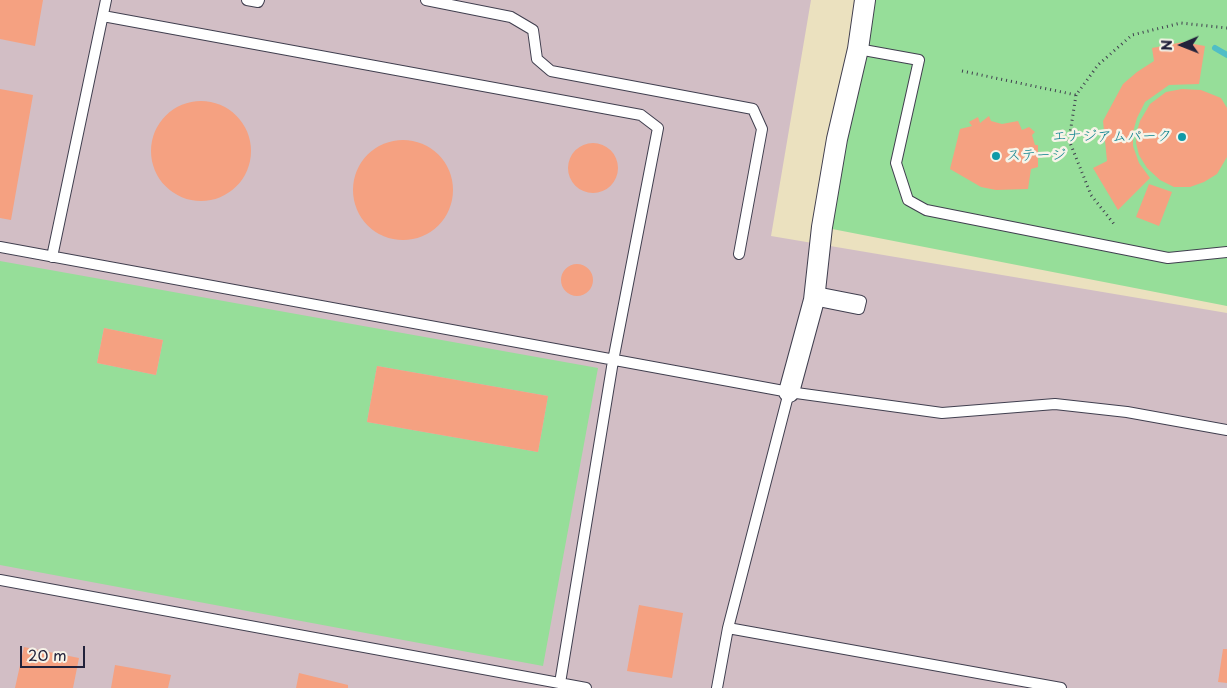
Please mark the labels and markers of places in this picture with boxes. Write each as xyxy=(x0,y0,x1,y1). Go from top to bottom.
place label: エナジアムパーク xyxy=(1052,128,1172,146)
marker: エナジアムパーク xyxy=(1176,131,1188,143)
place label: ステージ xyxy=(1006,147,1066,165)
marker: ステージ xyxy=(990,150,1002,162)

